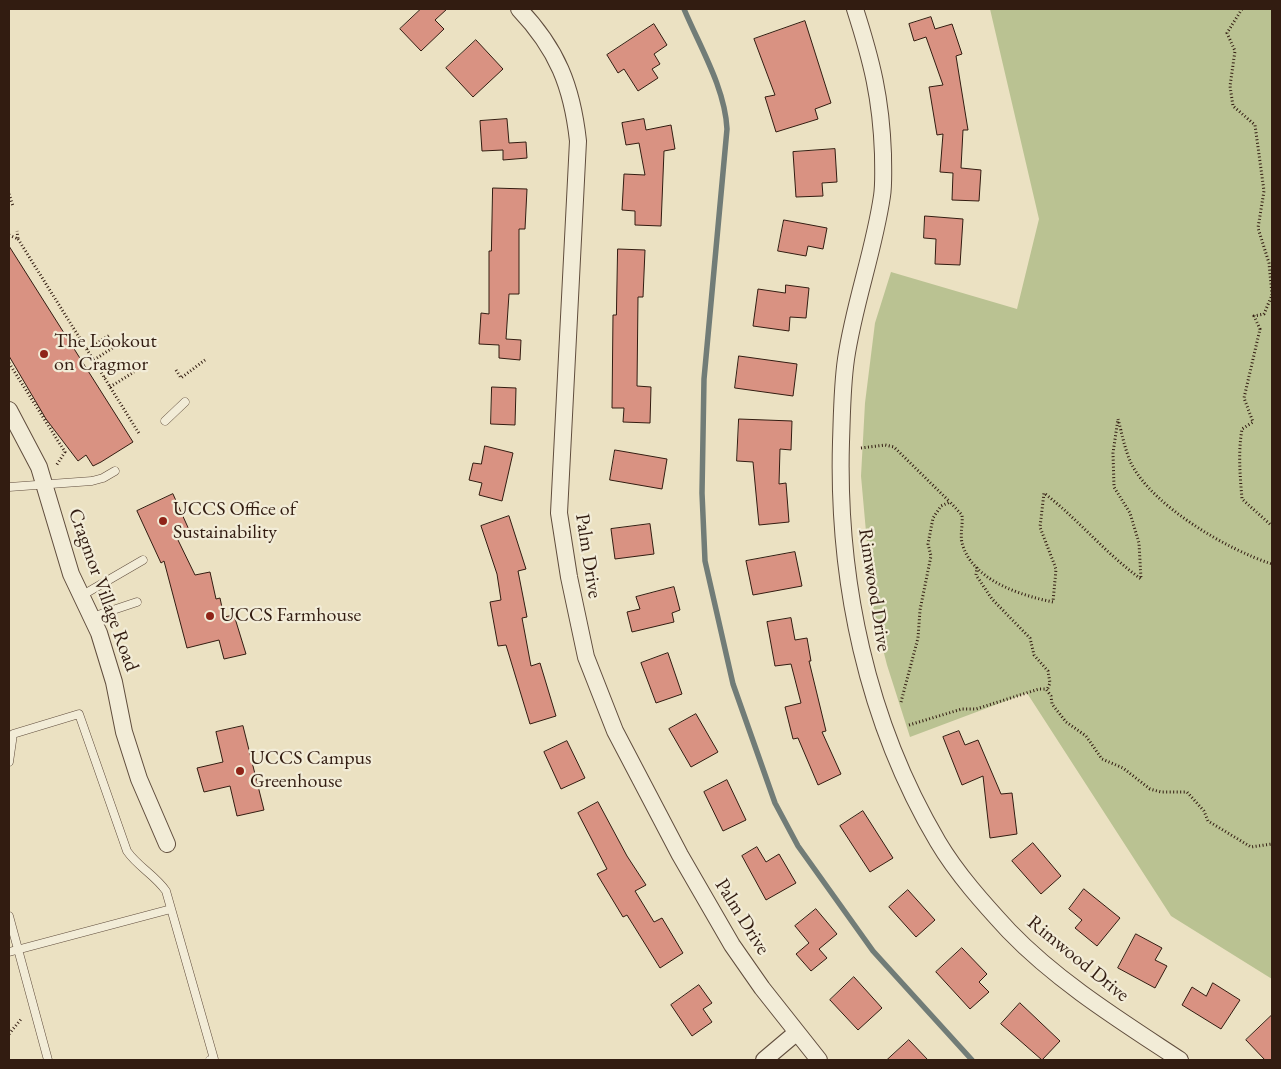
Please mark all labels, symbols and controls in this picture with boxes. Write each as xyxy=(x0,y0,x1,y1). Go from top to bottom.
place label: The Lookout on Cragmor xyxy=(54,330,157,377)
marker: The Lookout on Cragmor xyxy=(38,348,50,360)
place label: UCCS Office of Sustainability xyxy=(173,498,296,545)
street label: Cragmor Village Road xyxy=(62,505,144,675)
street label: Palm Drive xyxy=(569,512,607,600)
marker: UCCS Office of Sustainability xyxy=(157,515,169,527)
street label: Rimwood Drive xyxy=(852,527,896,653)
place label: UCCS Farmhouse xyxy=(220,604,361,628)
marker: UCCS Farmhouse xyxy=(204,610,216,622)
place label: UCCS Campus Greenhouse xyxy=(250,747,372,794)
marker: UCCS Campus Greenhouse xyxy=(234,765,246,777)
street label: Palm Drive xyxy=(709,875,775,959)
street label: Rimwood Drive xyxy=(1022,911,1134,1007)

